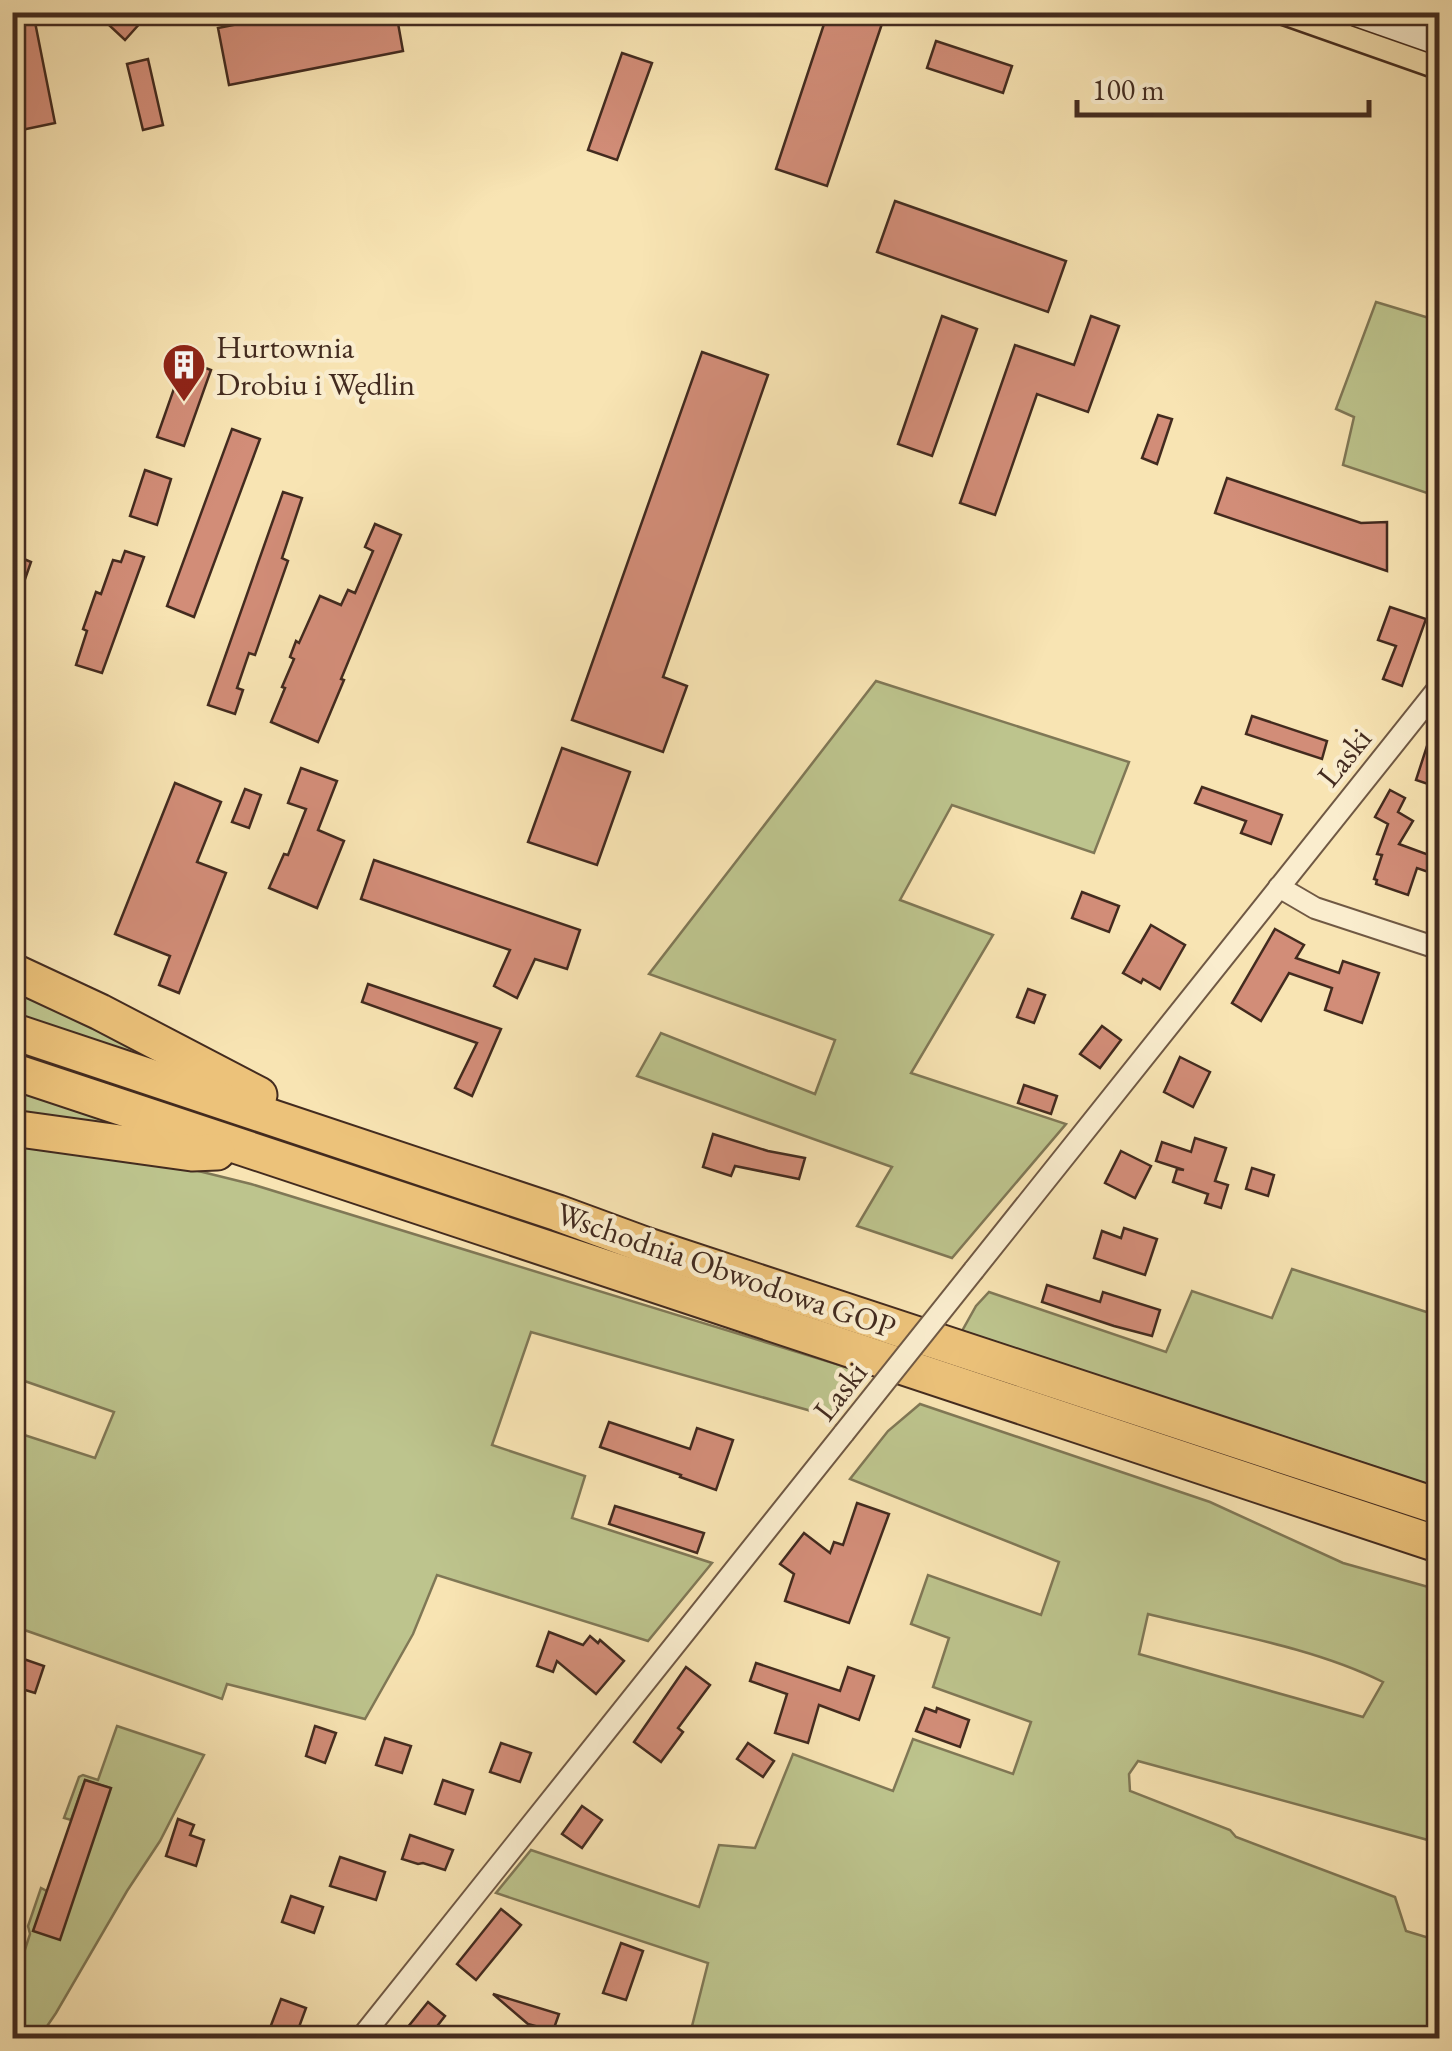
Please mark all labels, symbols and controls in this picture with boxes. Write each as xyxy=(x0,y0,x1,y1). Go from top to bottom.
scale bar xyxy=(1077,55,1370,117)
text: 100 m xyxy=(1092,70,1165,109)
place label: Hurtownia Drobiu i Wędlin xyxy=(216,326,415,405)
building icon: Hurtownia Drobiu i Wędlin xyxy=(161,342,207,403)
street label: Laski xyxy=(1307,719,1381,795)
street label: Wschodnia Obwodowa GOP xyxy=(551,1192,901,1348)
street label: Laski xyxy=(804,1352,877,1429)

